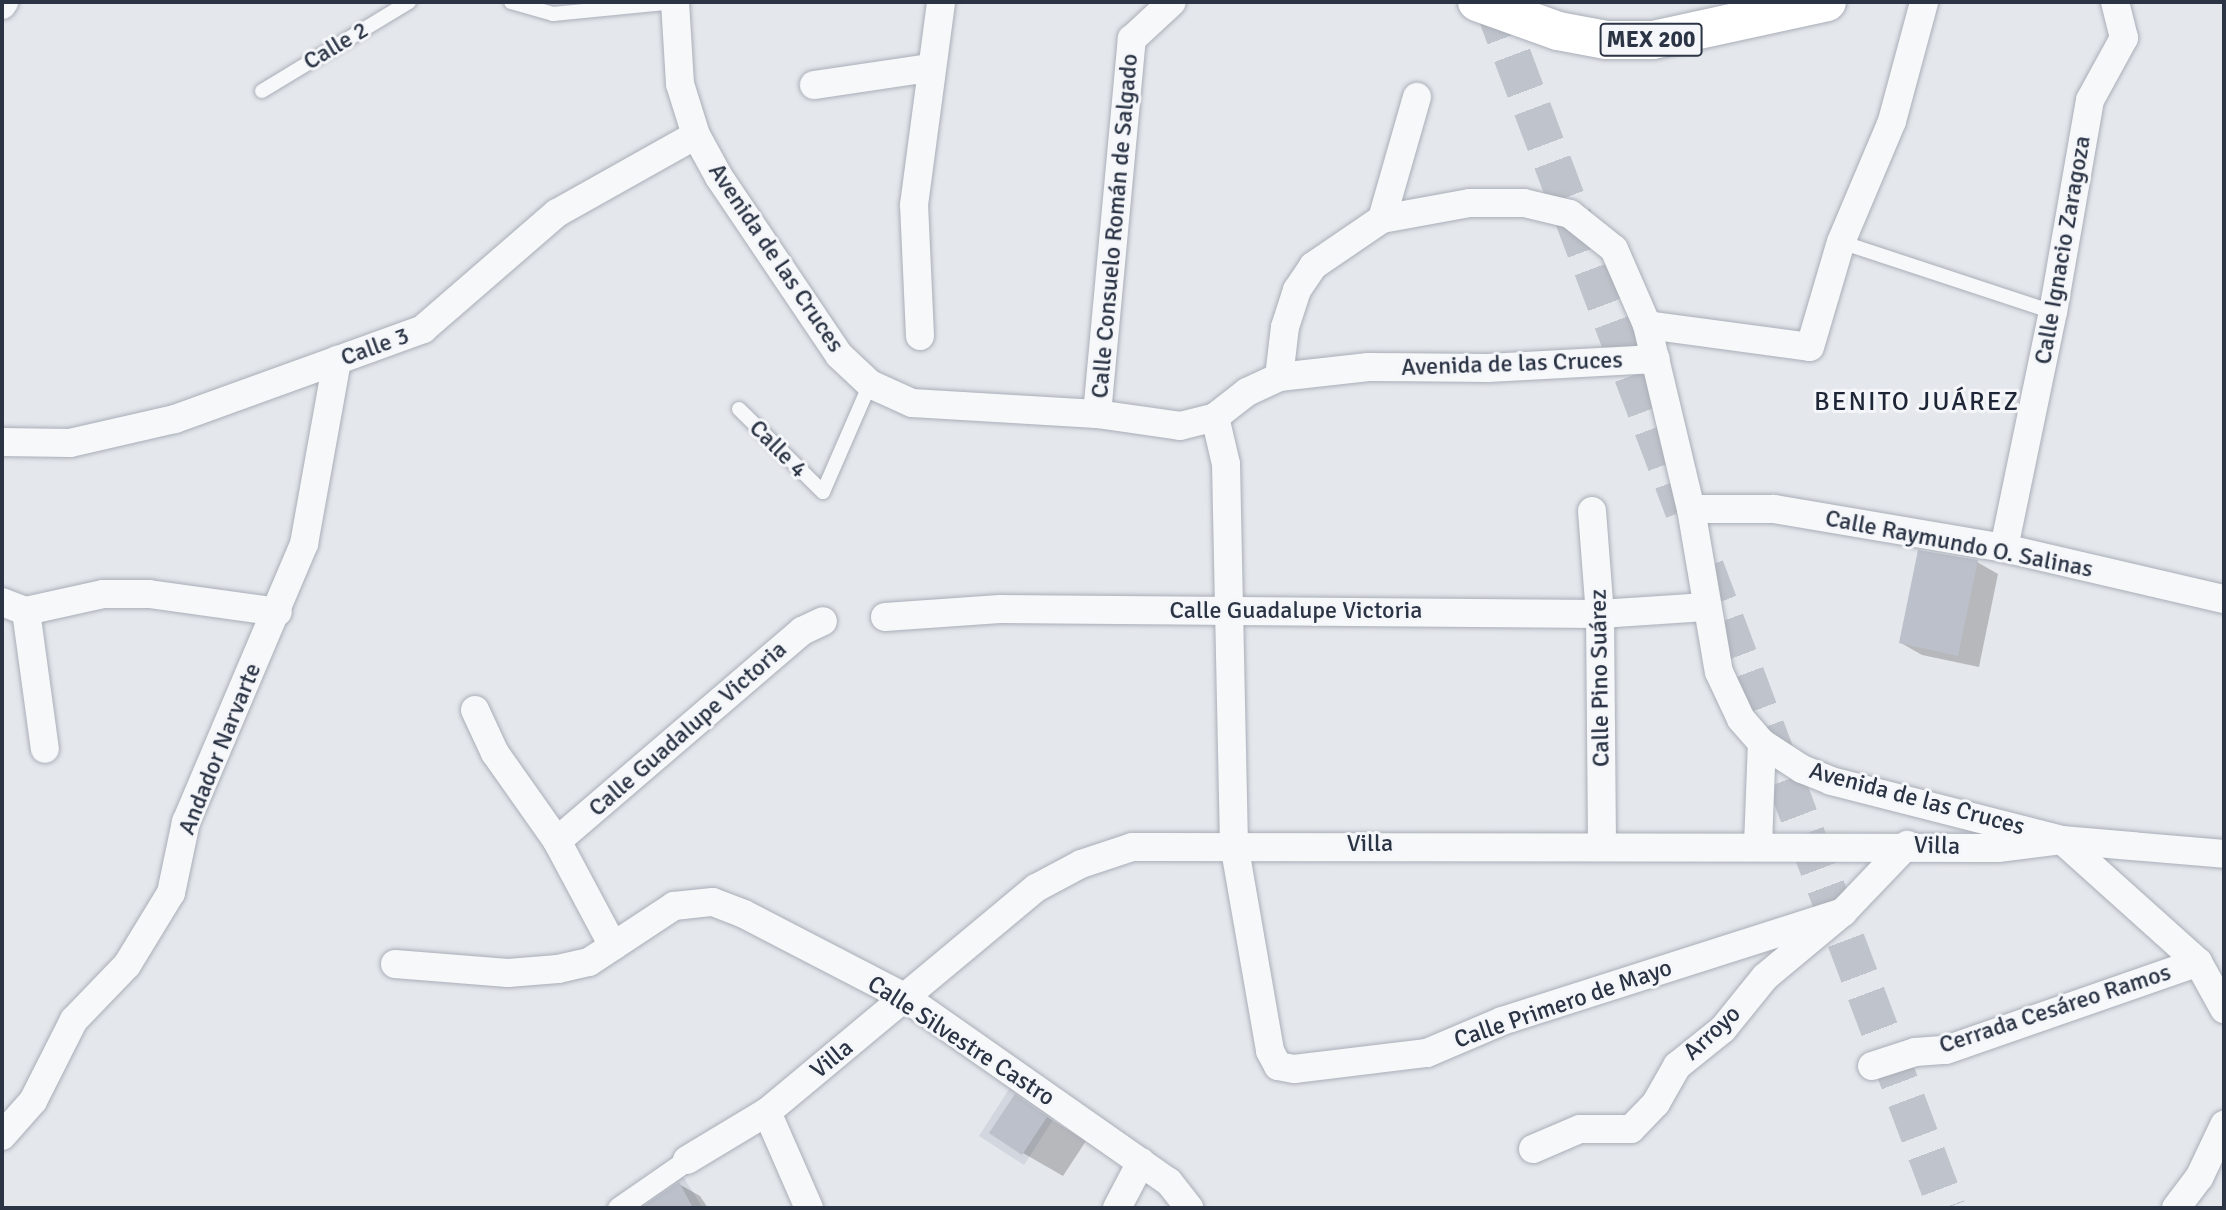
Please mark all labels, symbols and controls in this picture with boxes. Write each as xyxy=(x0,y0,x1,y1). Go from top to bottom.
street label: Calle 2 xyxy=(298,16,374,76)
road number: MEX 200 xyxy=(1598,20,1704,60)
street label: Calle Consuelo Román de Salgado xyxy=(1086,52,1144,400)
street label: Calle Ignacio Zaragoza xyxy=(2029,133,2097,367)
street label: Avenida de las Cruces xyxy=(702,158,850,358)
street label: Calle 3 xyxy=(337,321,413,373)
street label: Avenida de las Cruces xyxy=(1401,346,1623,382)
district label: BENITO JUÁREZ xyxy=(1816,387,2018,419)
street label: Calle 4 xyxy=(743,414,813,484)
street label: Calle Raymundo O. Salinas xyxy=(1823,504,2095,584)
street label: Calle Pino Suárez xyxy=(1584,589,1616,767)
street label: Calle Guadalupe Victoria xyxy=(1169,597,1423,625)
street label: Calle Guadalupe Victoria xyxy=(583,635,793,823)
street label: Andador Narvarte xyxy=(172,659,268,839)
street label: Avenida de las Cruces xyxy=(1806,756,2028,842)
street label: Villa xyxy=(1347,830,1393,858)
street label: Villa xyxy=(1913,831,1961,861)
street label: Calle Primero de Mayo xyxy=(1450,953,1676,1055)
street label: Cerrada Cesáreo Ramos xyxy=(1936,958,2174,1060)
street label: Calle Silvestre Castro xyxy=(862,970,1060,1112)
street label: Arroyo xyxy=(1678,999,1746,1067)
street label: Villa xyxy=(805,1033,859,1085)

